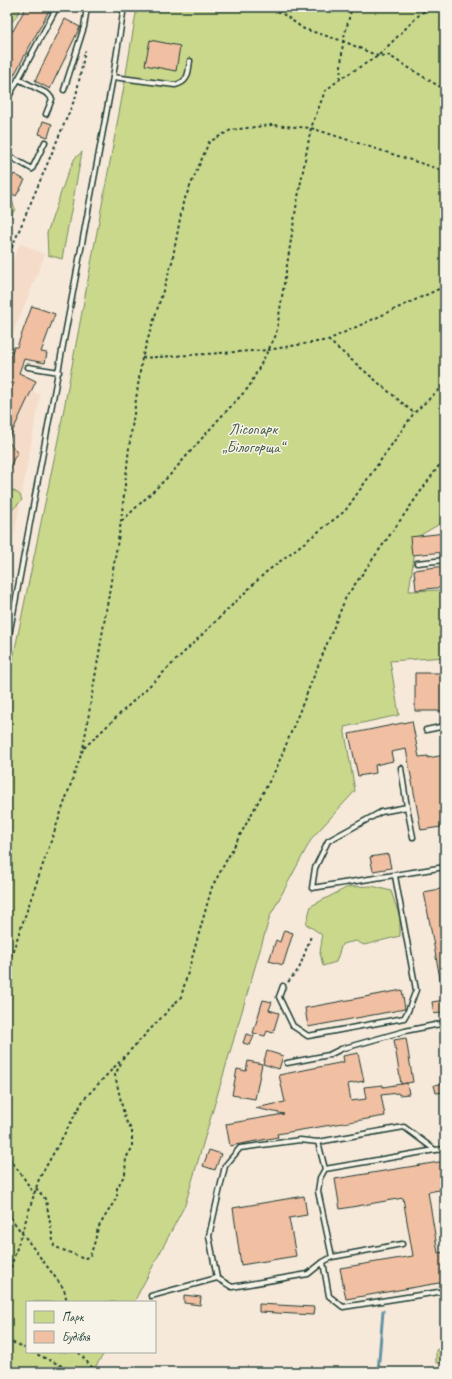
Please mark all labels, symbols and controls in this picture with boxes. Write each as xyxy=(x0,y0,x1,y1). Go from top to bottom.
park label: Лісопарк „Білогорща“ xyxy=(222,419,288,457)
legend xyxy=(26,1301,156,1353)
text: Парк xyxy=(62,1309,85,1325)
text: Будівля xyxy=(62,1329,91,1345)

